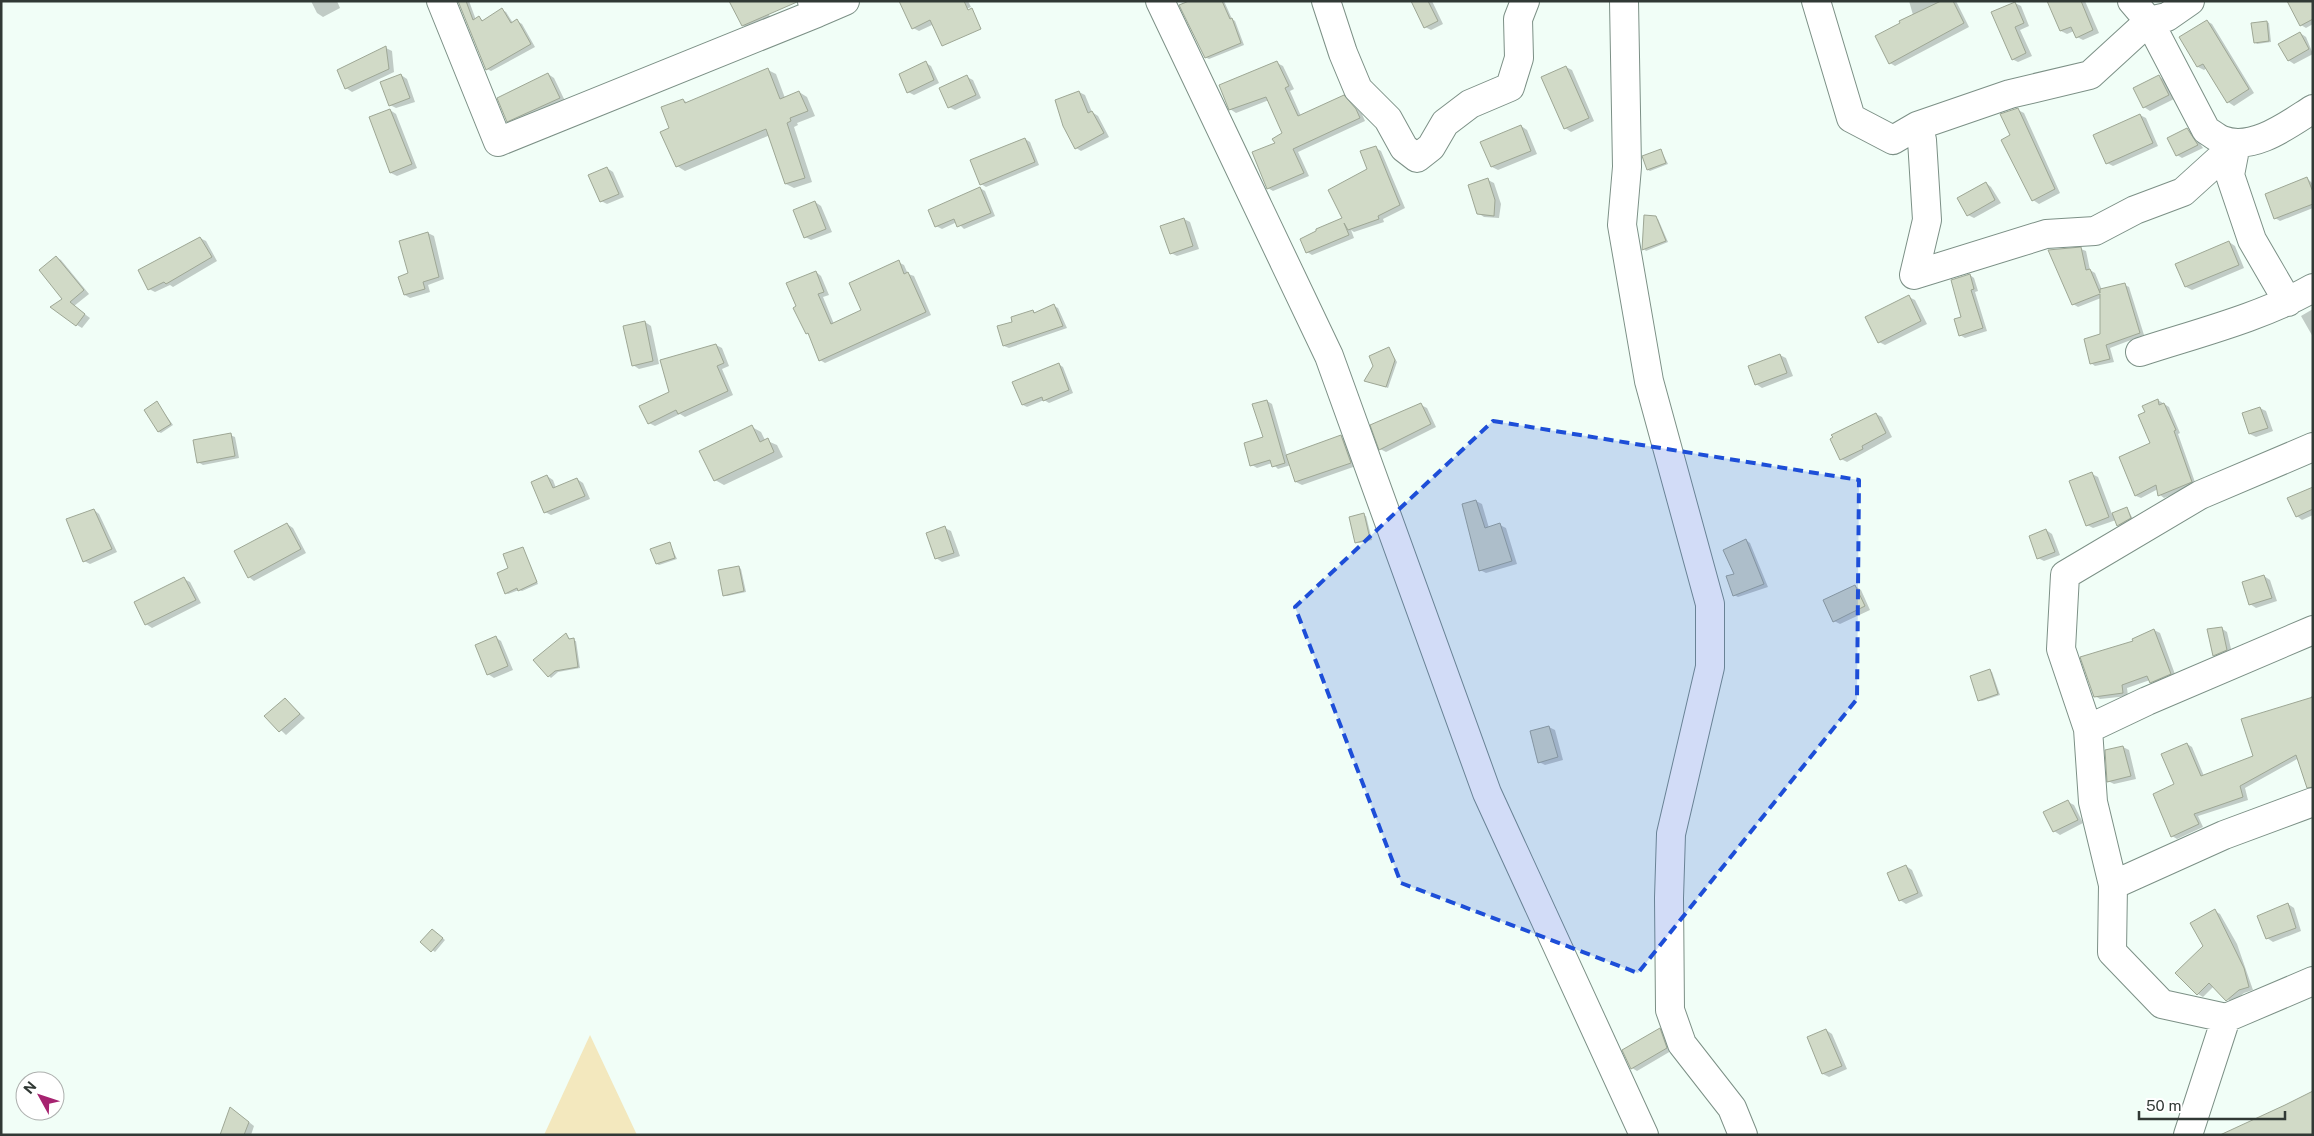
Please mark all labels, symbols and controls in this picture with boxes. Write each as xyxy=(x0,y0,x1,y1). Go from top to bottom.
north arrow xyxy=(15,1071,65,1121)
text: N xyxy=(20,1078,40,1097)
scale bar xyxy=(2139,1088,2285,1120)
text: 50 m xyxy=(2146,1097,2181,1114)

